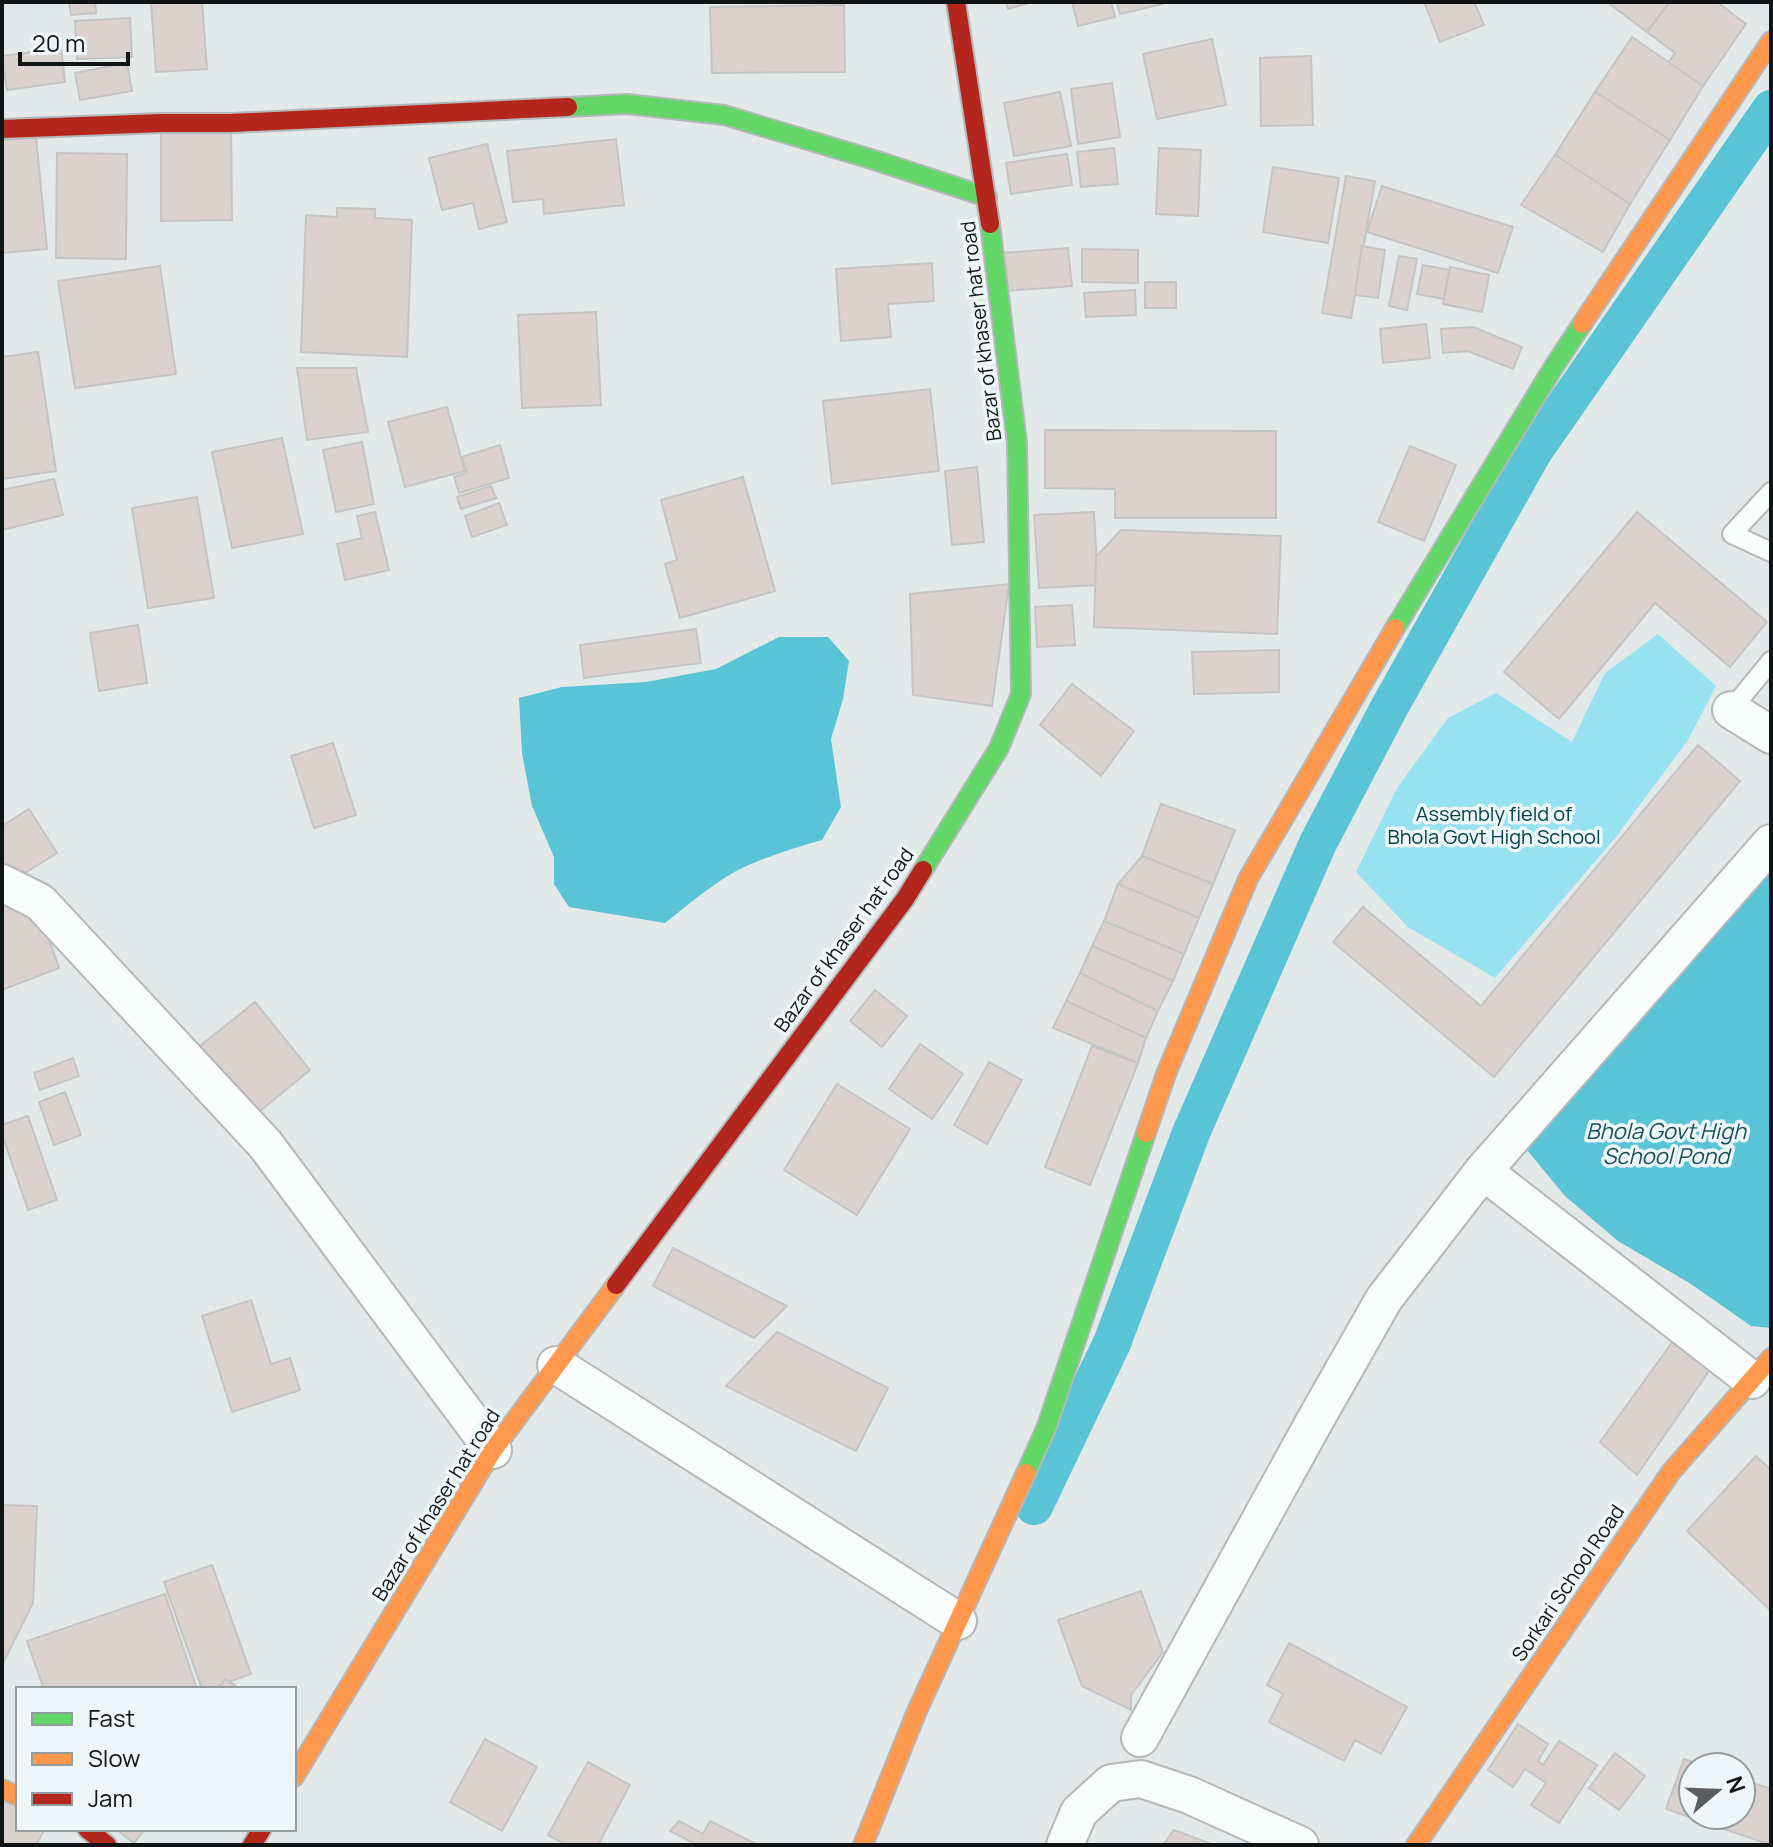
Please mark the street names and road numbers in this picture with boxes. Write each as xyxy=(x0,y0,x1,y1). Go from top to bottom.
street label: Bazar of khaser hat road xyxy=(954,219,1007,443)
street label: Bazar of khaser hat road xyxy=(768,842,920,1037)
street label: Bazar of khaser hat road xyxy=(365,1404,506,1606)
street label: Sorkari School Road xyxy=(1505,1499,1630,1666)

